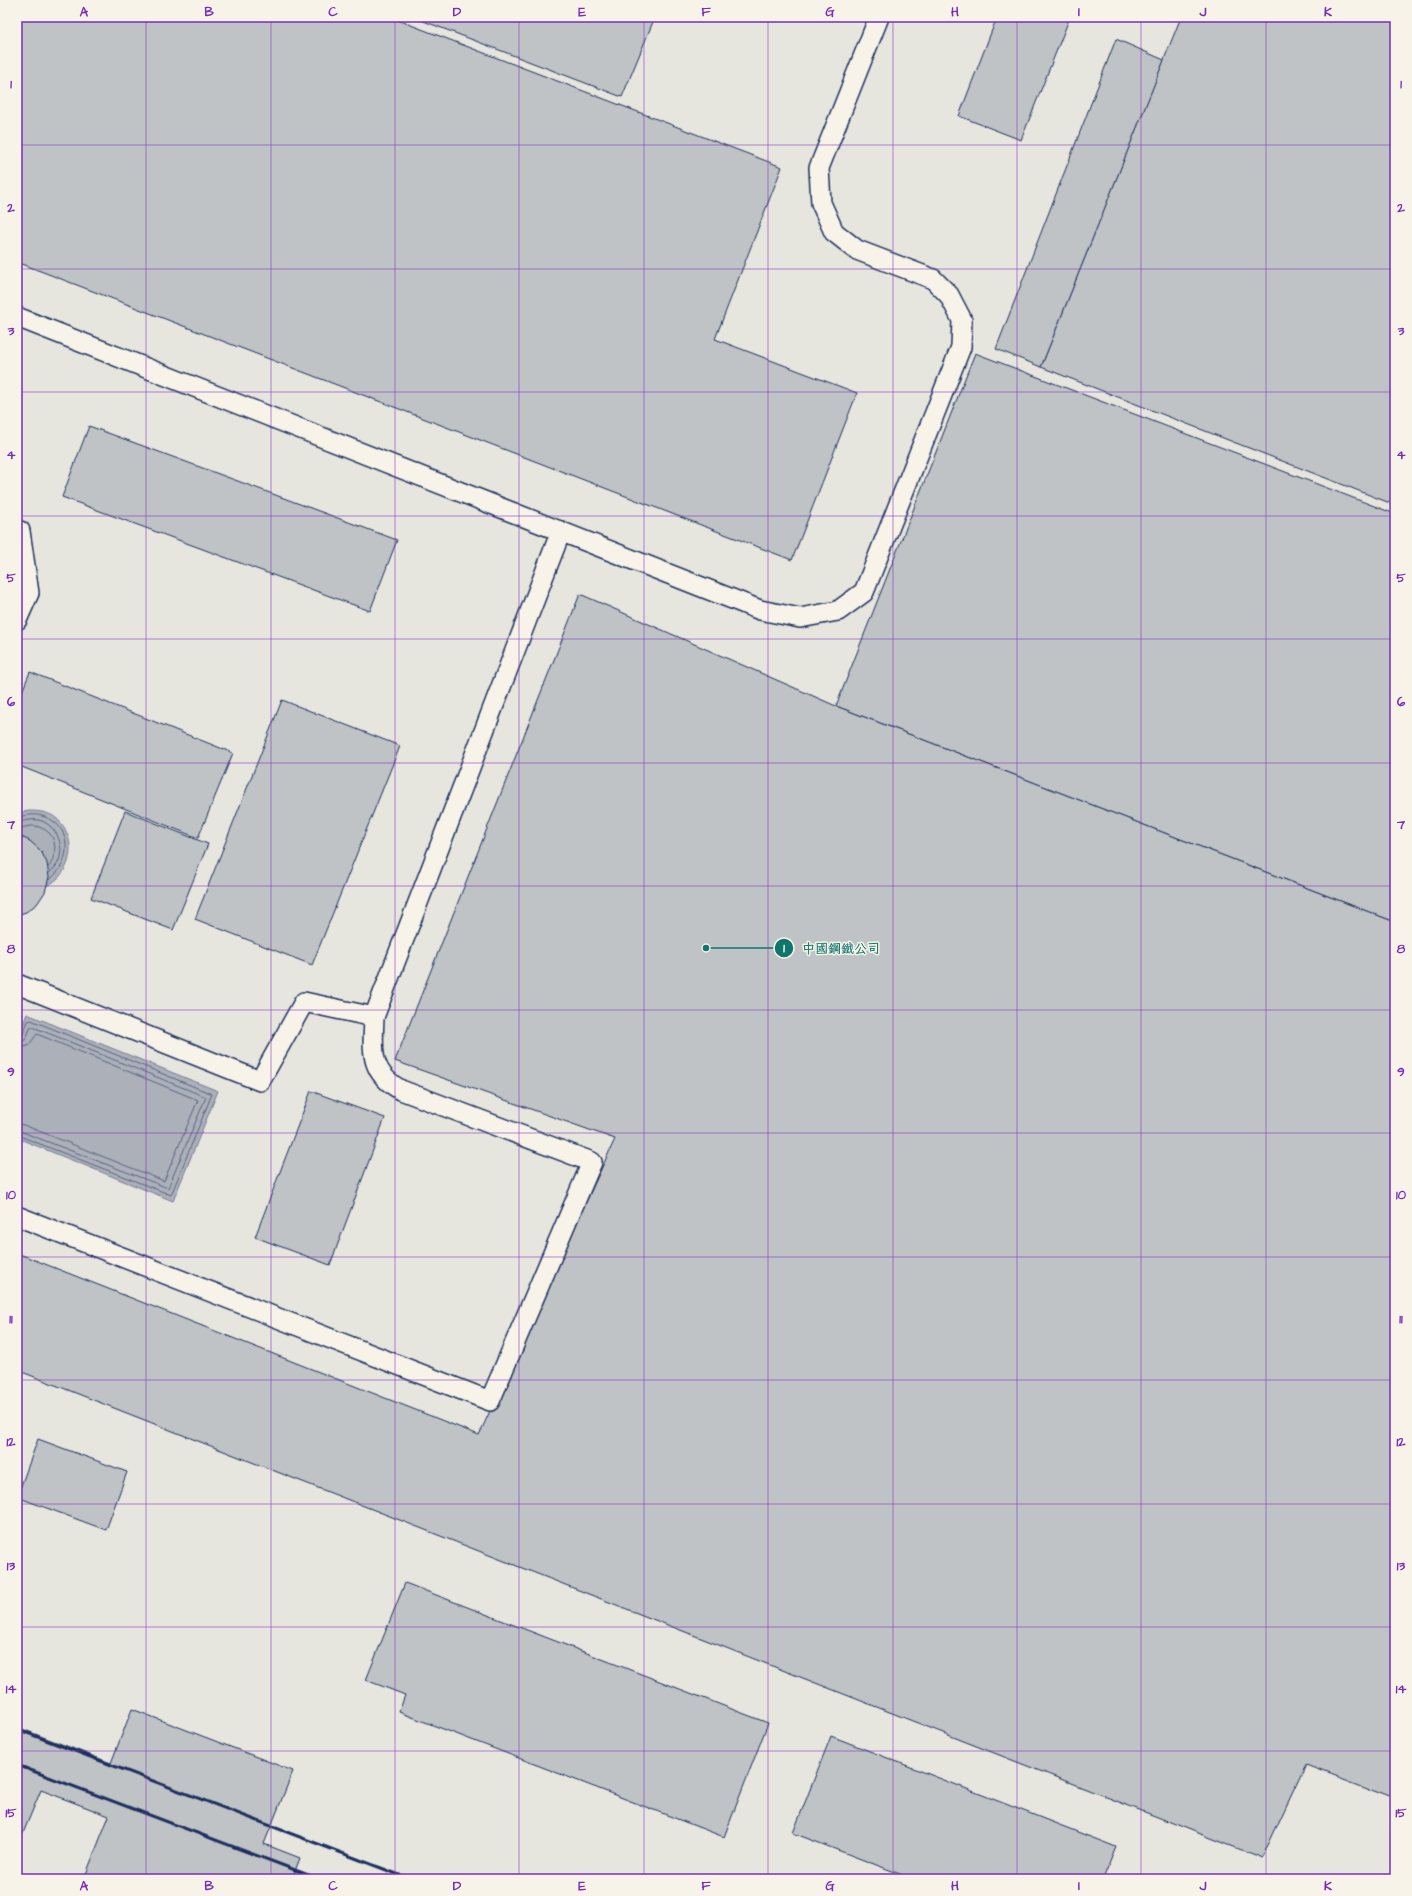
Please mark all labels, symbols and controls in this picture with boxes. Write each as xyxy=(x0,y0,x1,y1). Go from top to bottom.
text: A xyxy=(80,3,89,21)
text: B xyxy=(204,3,214,21)
text: C xyxy=(328,3,338,21)
text: D xyxy=(453,3,462,21)
text: E xyxy=(578,3,586,21)
text: F xyxy=(701,3,711,21)
text: G xyxy=(825,3,835,21)
text: H xyxy=(951,3,959,21)
text: I xyxy=(1078,3,1080,21)
text: J xyxy=(1199,3,1207,21)
text: K xyxy=(1324,3,1332,21)
text: 1 xyxy=(10,75,12,93)
text: 1 xyxy=(1400,75,1402,93)
text: 2 xyxy=(6,199,15,217)
text: 2 xyxy=(1396,199,1405,217)
text: 3 xyxy=(7,322,15,340)
text: 3 xyxy=(1397,322,1405,340)
text: 4 xyxy=(7,446,16,464)
text: 4 xyxy=(1397,446,1406,464)
text: 5 xyxy=(6,569,16,587)
text: 5 xyxy=(1396,569,1406,587)
text: 6 xyxy=(7,693,16,711)
text: 6 xyxy=(1397,693,1406,711)
text: 7 xyxy=(6,816,16,834)
text: 7 xyxy=(1396,816,1406,834)
callout: 中國鋼鐵公司 xyxy=(774,936,888,960)
text: 8 xyxy=(7,940,16,958)
text: 1 xyxy=(783,940,785,957)
text: 中國鋼鐵公司 xyxy=(802,940,880,958)
text: 8 xyxy=(1397,940,1406,958)
text: 9 xyxy=(7,1063,15,1081)
text: 9 xyxy=(1397,1063,1405,1081)
text: 10 xyxy=(6,1186,17,1204)
text: 10 xyxy=(1396,1186,1407,1204)
text: 11 xyxy=(9,1310,13,1328)
text: 11 xyxy=(1399,1310,1403,1328)
text: 12 xyxy=(6,1433,16,1451)
text: 12 xyxy=(1396,1433,1406,1451)
text: 13 xyxy=(7,1557,16,1575)
text: 13 xyxy=(1397,1557,1406,1575)
text: 14 xyxy=(6,1680,16,1698)
text: 14 xyxy=(1396,1680,1406,1698)
text: 15 xyxy=(6,1804,17,1822)
text: 15 xyxy=(1396,1804,1407,1822)
text: A xyxy=(80,1877,89,1895)
text: B xyxy=(204,1877,214,1895)
text: C xyxy=(328,1877,338,1895)
text: D xyxy=(453,1877,462,1895)
text: E xyxy=(578,1877,586,1895)
text: F xyxy=(701,1877,711,1895)
text: G xyxy=(825,1877,835,1895)
text: H xyxy=(951,1877,959,1895)
text: I xyxy=(1078,1877,1080,1895)
text: J xyxy=(1199,1877,1207,1895)
text: K xyxy=(1324,1877,1332,1895)

